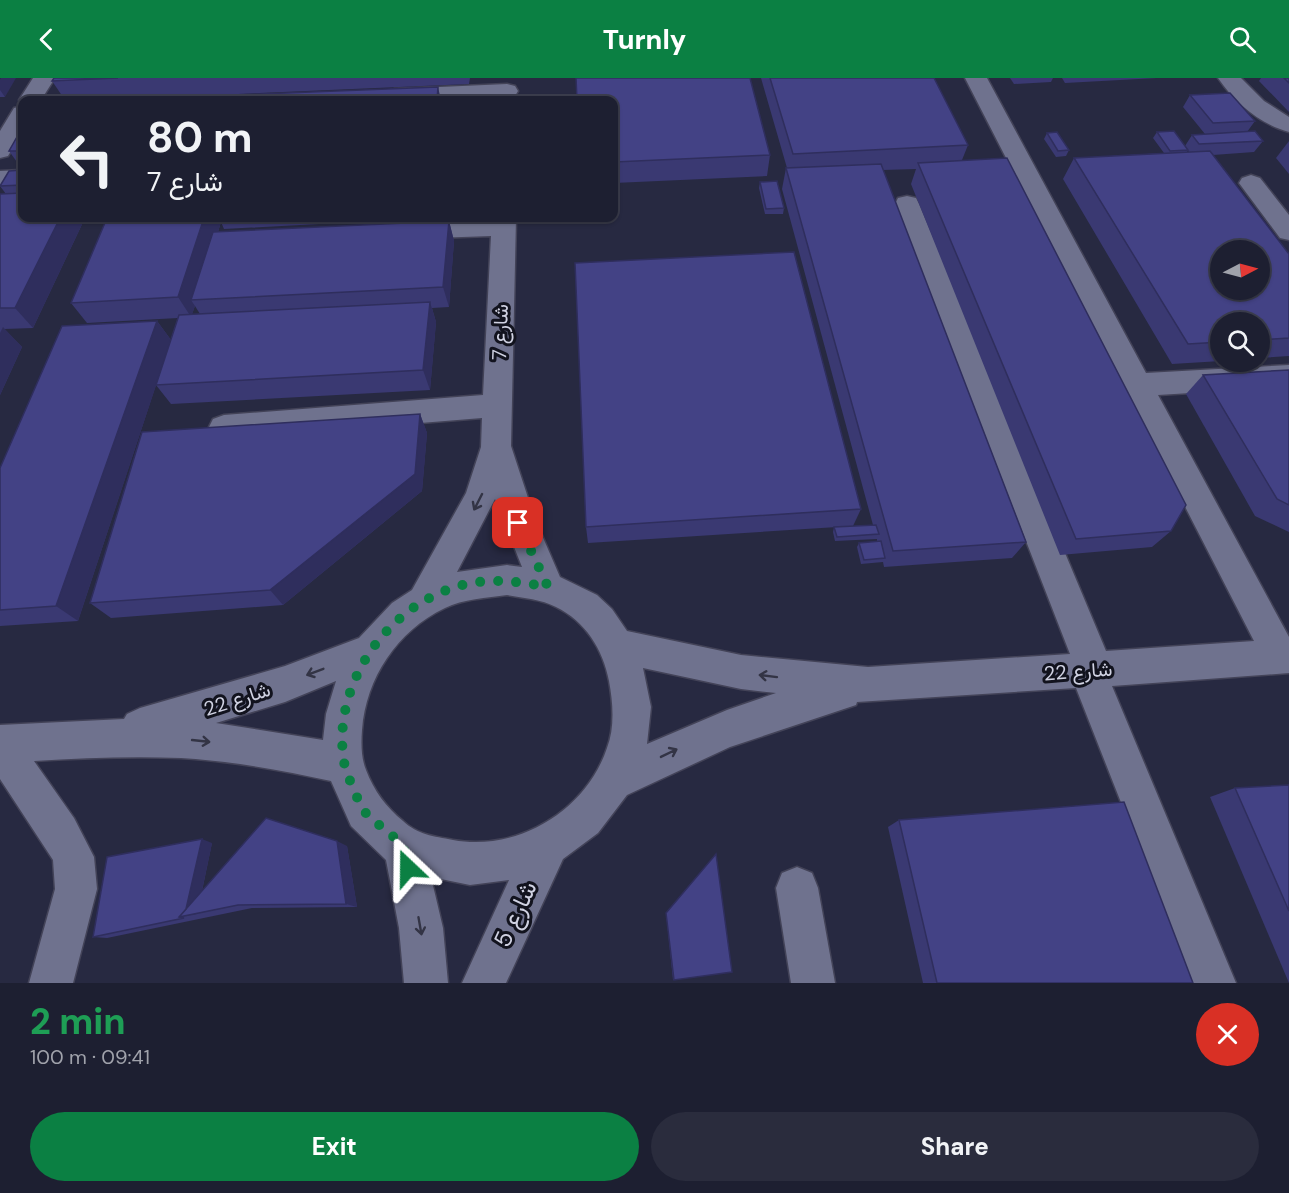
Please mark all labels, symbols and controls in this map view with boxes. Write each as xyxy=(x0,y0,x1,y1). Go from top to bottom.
text: Turnly xyxy=(603,22,686,57)
icon: back xyxy=(30,23,63,56)
icon: search xyxy=(1226,23,1259,56)
text: 80 m xyxy=(147,110,253,165)
icon: left xyxy=(48,120,126,198)
text: شارع 7 xyxy=(147,164,223,199)
north arrow xyxy=(1210,240,1270,300)
map controls xyxy=(1210,240,1270,372)
street label: شارع 7 xyxy=(486,303,515,361)
button: search xyxy=(1210,312,1270,372)
one-way arrow xyxy=(471,492,483,510)
pin xyxy=(492,497,543,548)
icon: arrive xyxy=(501,506,534,539)
street label: شارع 22 xyxy=(1043,656,1113,687)
one-way arrow xyxy=(306,668,324,679)
one-way arrow xyxy=(758,670,778,681)
street label: شارع 22 xyxy=(200,676,274,723)
one-way arrow xyxy=(191,736,211,747)
one-way arrow xyxy=(660,747,677,759)
position arrow xyxy=(376,836,440,900)
street label: شارع 5 xyxy=(486,876,545,952)
one-way arrow xyxy=(414,916,425,935)
text: 2 min xyxy=(30,998,126,1045)
button: close xyxy=(1196,1003,1259,1066)
text: 100 m · 09:41 xyxy=(30,1044,150,1070)
button: Exit xyxy=(30,1112,639,1181)
button: Share xyxy=(651,1112,1259,1181)

